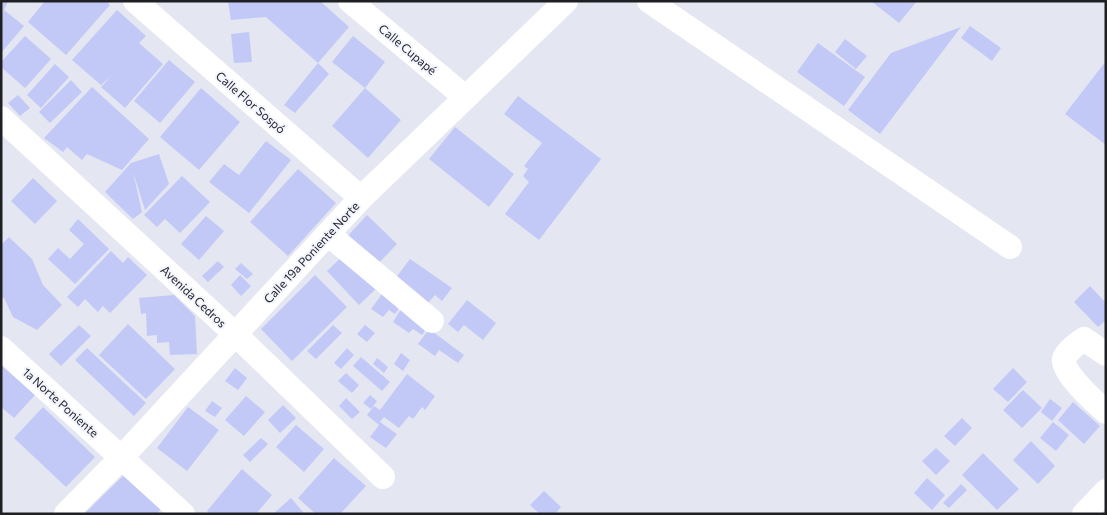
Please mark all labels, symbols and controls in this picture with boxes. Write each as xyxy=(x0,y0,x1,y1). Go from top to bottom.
street label: Calle Cupapé xyxy=(376,21,440,77)
street label: Calle Flor Sospó xyxy=(213,68,289,136)
street label: Calle 19a Poniente Norte xyxy=(260,198,362,306)
street label: Avenida Cedros xyxy=(158,262,230,330)
street label: 1a Norte Poniente xyxy=(20,364,102,440)

